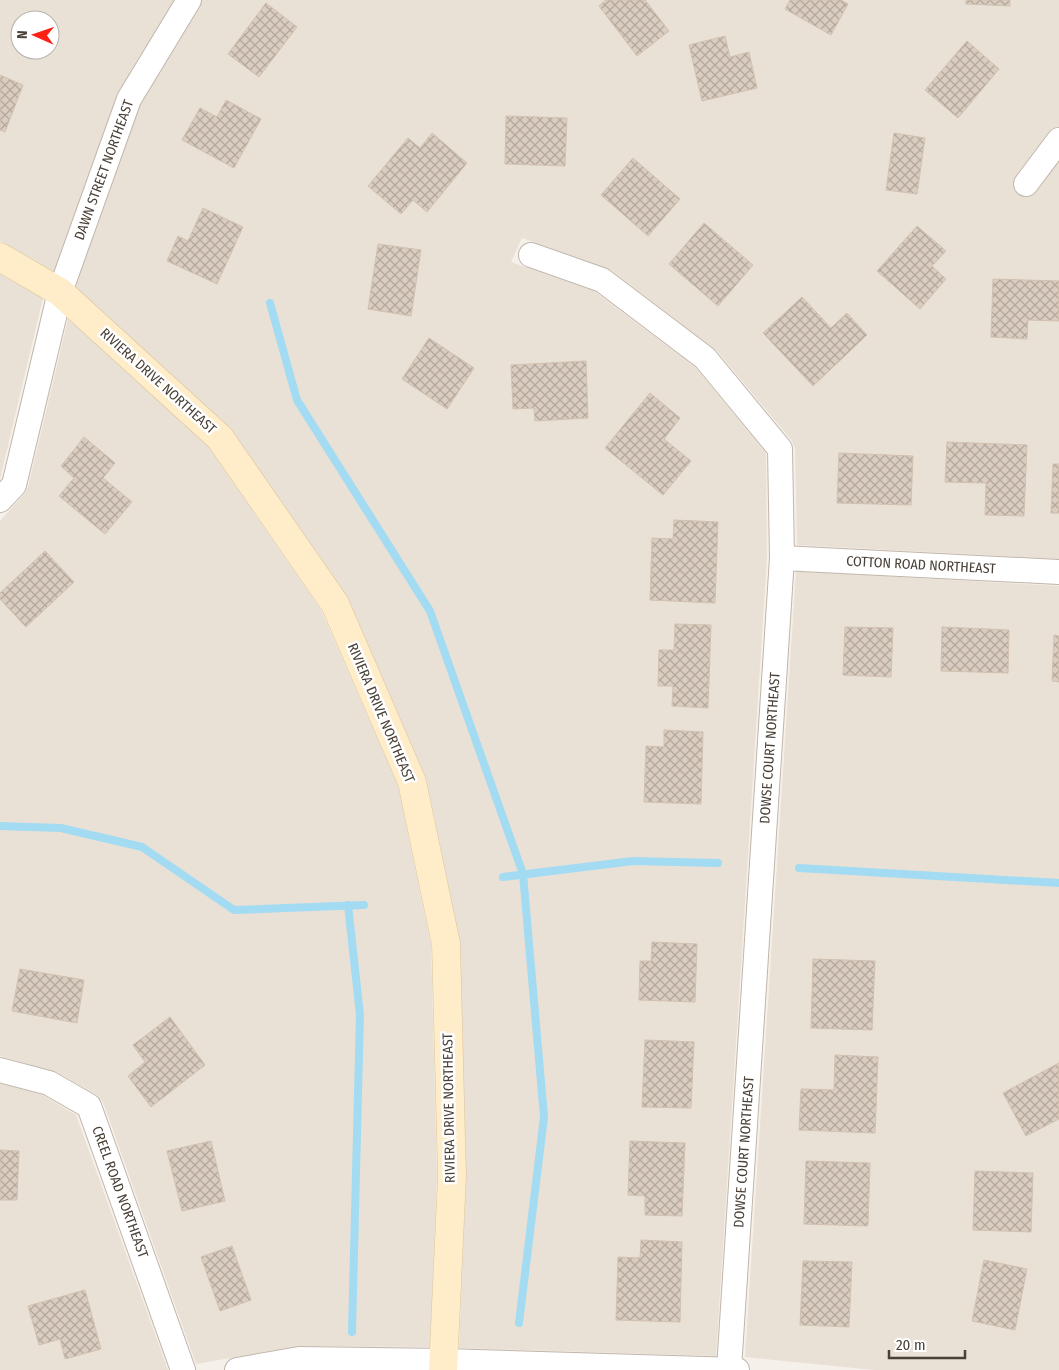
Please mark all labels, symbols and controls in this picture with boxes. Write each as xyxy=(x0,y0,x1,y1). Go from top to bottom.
north arrow xyxy=(10,10,60,60)
text: N xyxy=(14,30,31,39)
street label: DAWN STREET NORTHEAST xyxy=(71,97,137,242)
street label: RIVIERA DRIVE NORTHEAST xyxy=(97,324,220,438)
street label: COTTON ROAD NORTHEAST xyxy=(846,553,997,577)
street label: RIVIERA DRIVE NORTHEAST xyxy=(344,641,418,786)
street label: DOWSE COURT NORTHEAST xyxy=(756,671,784,824)
street label: RIVIERA DRIVE NORTHEAST xyxy=(439,1032,459,1183)
street label: DOWSE COURT NORTHEAST xyxy=(730,1075,758,1228)
street label: CREEL ROAD NORTHEAST xyxy=(88,1124,152,1261)
scale bar xyxy=(889,1328,965,1360)
text: 20 m xyxy=(896,1336,926,1354)

